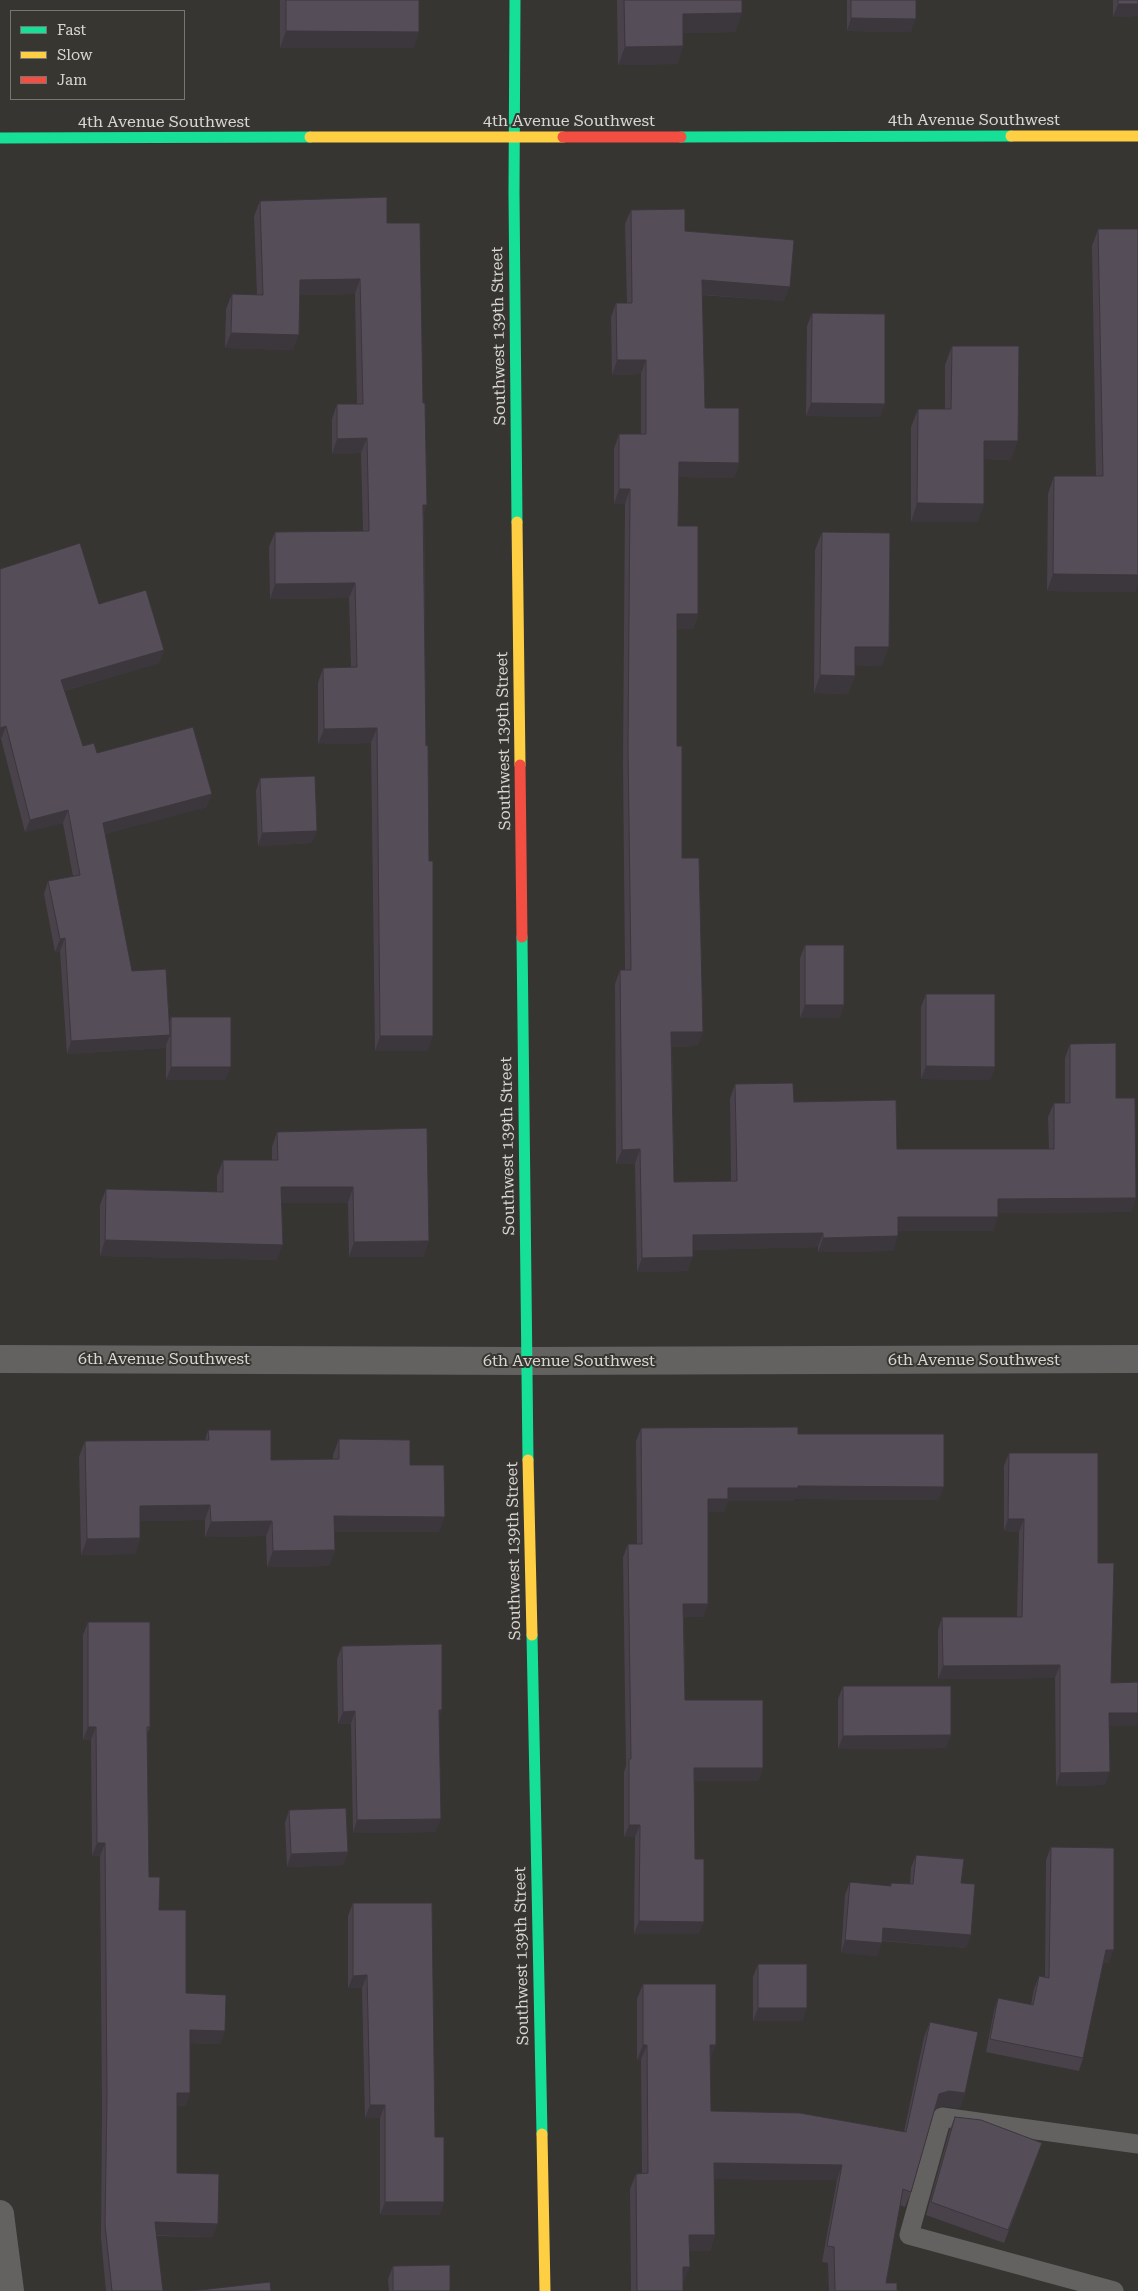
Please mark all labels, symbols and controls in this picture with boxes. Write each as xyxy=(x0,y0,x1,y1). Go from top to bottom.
legend xyxy=(10,10,185,100)
text: Fast xyxy=(57,21,86,39)
text: Slow xyxy=(57,46,92,64)
text: Jam xyxy=(57,71,87,89)
street label: 4th Avenue Southwest xyxy=(888,110,1060,130)
street label: 4th Avenue Southwest xyxy=(483,111,655,131)
street label: 4th Avenue Southwest xyxy=(78,112,250,132)
street label: Southwest 139th Street xyxy=(488,247,510,425)
street label: Southwest 139th Street xyxy=(493,652,515,830)
street label: Southwest 139th Street xyxy=(497,1057,519,1235)
street label: 6th Avenue Southwest xyxy=(78,1349,250,1369)
street label: 6th Avenue Southwest xyxy=(888,1350,1060,1370)
street label: 6th Avenue Southwest xyxy=(483,1351,655,1371)
street label: Southwest 139th Street xyxy=(503,1462,525,1640)
street label: Southwest 139th Street xyxy=(511,1867,533,2045)

